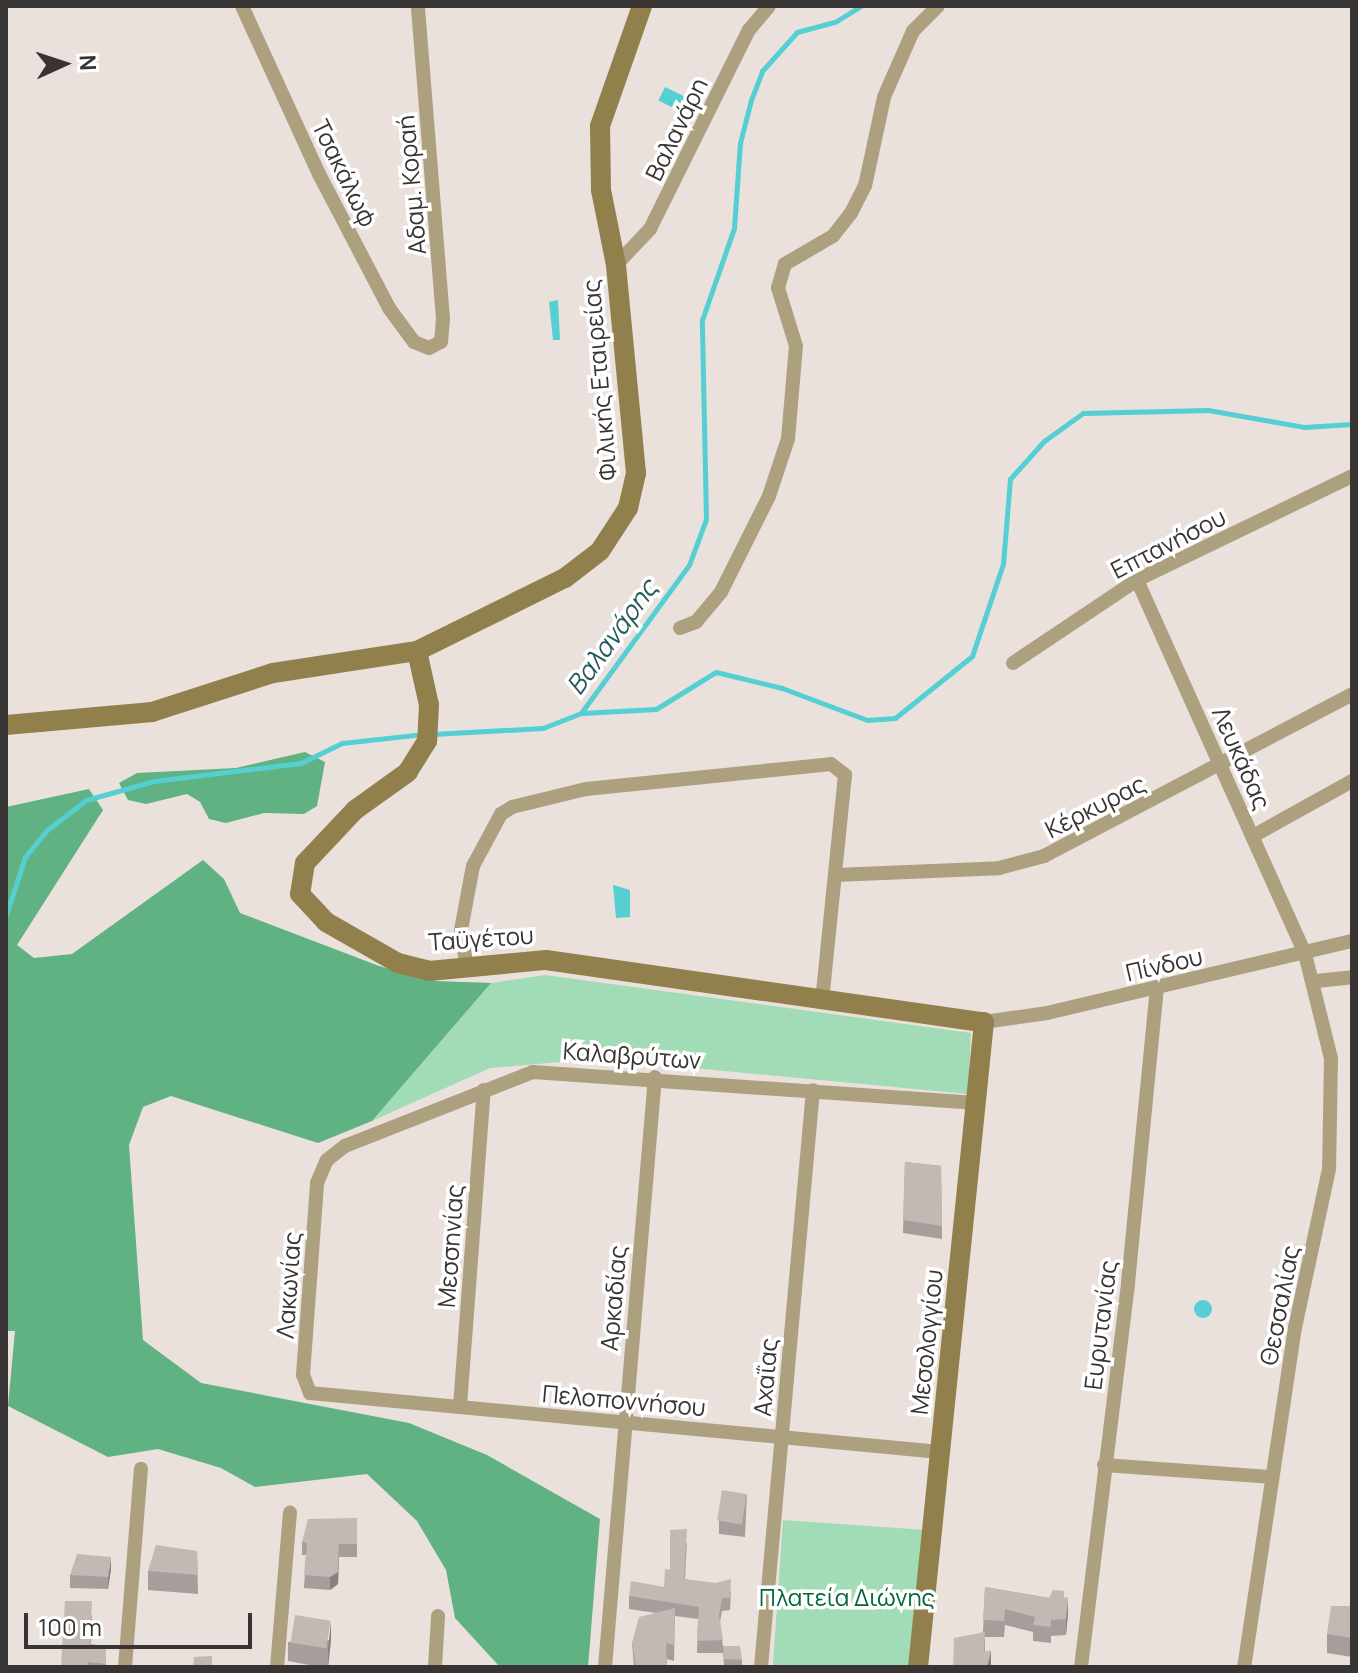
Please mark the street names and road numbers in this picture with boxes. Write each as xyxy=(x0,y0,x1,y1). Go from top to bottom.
street label: Βαλανάρη xyxy=(639,73,713,185)
street label: Αδαμ. Κοραή xyxy=(391,114,431,256)
street label: Τσακάλωφ xyxy=(307,115,383,231)
street label: Φιλικής Εταιρείας xyxy=(576,278,622,482)
street label: Επτανήσου xyxy=(1106,502,1230,584)
street label: Λευκάδας xyxy=(1207,702,1277,814)
street label: Κέρκυρας xyxy=(1040,768,1150,844)
street label: Ταϋγέτου xyxy=(427,920,535,956)
street label: Πίνδου xyxy=(1123,941,1205,987)
street label: Καλαβρύτων xyxy=(562,1036,702,1074)
street label: Μεσσηνίας xyxy=(431,1183,469,1309)
street label: Λακωνίας xyxy=(270,1231,306,1339)
street label: Θεσσαλίας xyxy=(1253,1243,1305,1367)
street label: Αρκαδίας xyxy=(594,1244,632,1352)
street label: Ευρυτανίας xyxy=(1078,1259,1122,1391)
street label: Μεσολογγίου xyxy=(904,1268,948,1416)
street label: Αχαΐας xyxy=(747,1337,783,1417)
street label: Πελοποννήσου xyxy=(541,1379,707,1421)

